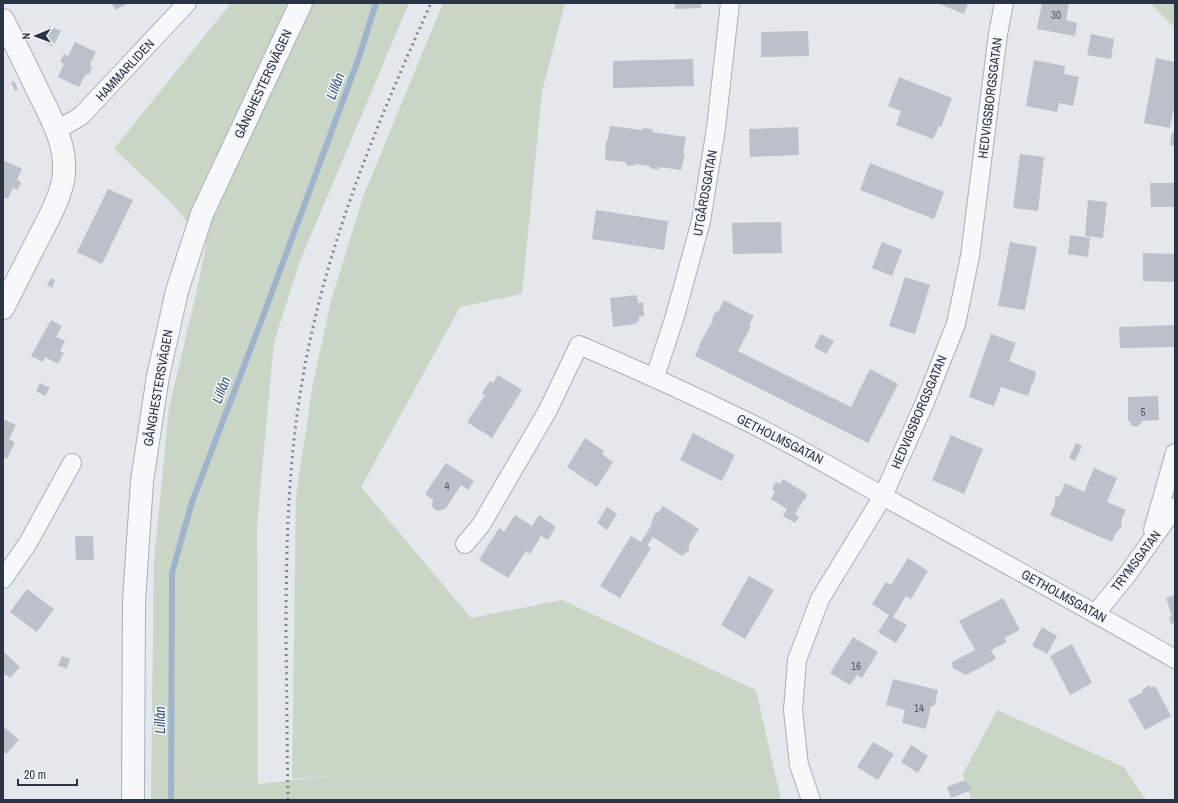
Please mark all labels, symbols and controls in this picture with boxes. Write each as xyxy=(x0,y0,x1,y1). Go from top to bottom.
house number: 30 xyxy=(1051,8,1061,22)
north arrow xyxy=(16,16,56,56)
street label: GÅNGHESTERSVÄGEN xyxy=(230,27,296,141)
text: N xyxy=(19,33,33,40)
street label: HAMMARLIDEN xyxy=(92,35,158,105)
street label: HEDVIGSBORGSGATAN xyxy=(974,37,1006,159)
water label: Lillån xyxy=(322,70,348,102)
street label: UTGÅRDSGATAN xyxy=(689,149,721,237)
street label: GÅNGHESTERSVÄGEN xyxy=(139,328,177,448)
street label: HEDVIGSBORGSGATAN xyxy=(887,353,951,471)
water label: Lillån xyxy=(208,374,234,406)
house number: 5 xyxy=(1140,405,1146,419)
street label: GETHOLMSGATAN xyxy=(734,410,826,468)
house number: 4 xyxy=(444,479,450,493)
street label: TRYMSGATAN xyxy=(1107,527,1165,595)
street label: GETHOLMSGATAN xyxy=(1018,566,1110,626)
house number: 16 xyxy=(851,659,861,673)
house number: 14 xyxy=(914,701,924,715)
water label: Lillån xyxy=(151,706,169,734)
scale bar xyxy=(18,761,77,787)
text: 20 m xyxy=(24,767,46,783)

